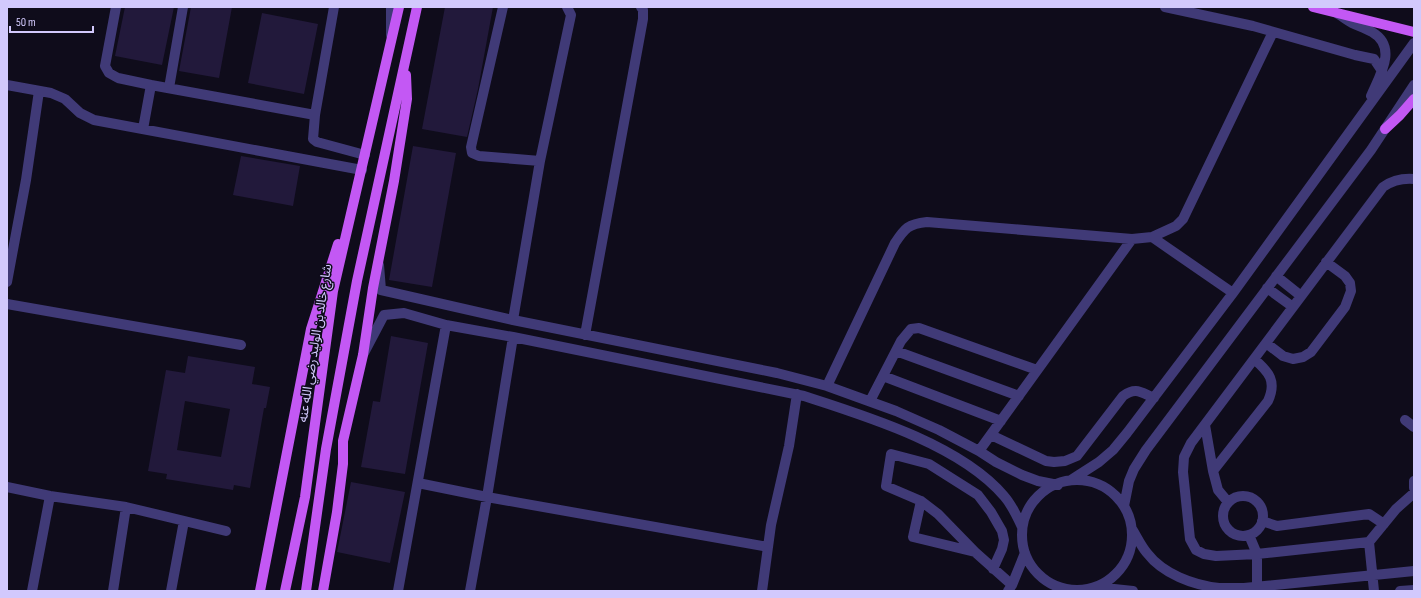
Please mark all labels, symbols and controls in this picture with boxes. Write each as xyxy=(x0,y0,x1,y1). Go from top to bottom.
scale bar xyxy=(10,8,93,34)
text: 50 m xyxy=(16,15,36,30)
street label: شارع خالد بن الوليد رضي الله عنه xyxy=(295,263,337,424)

